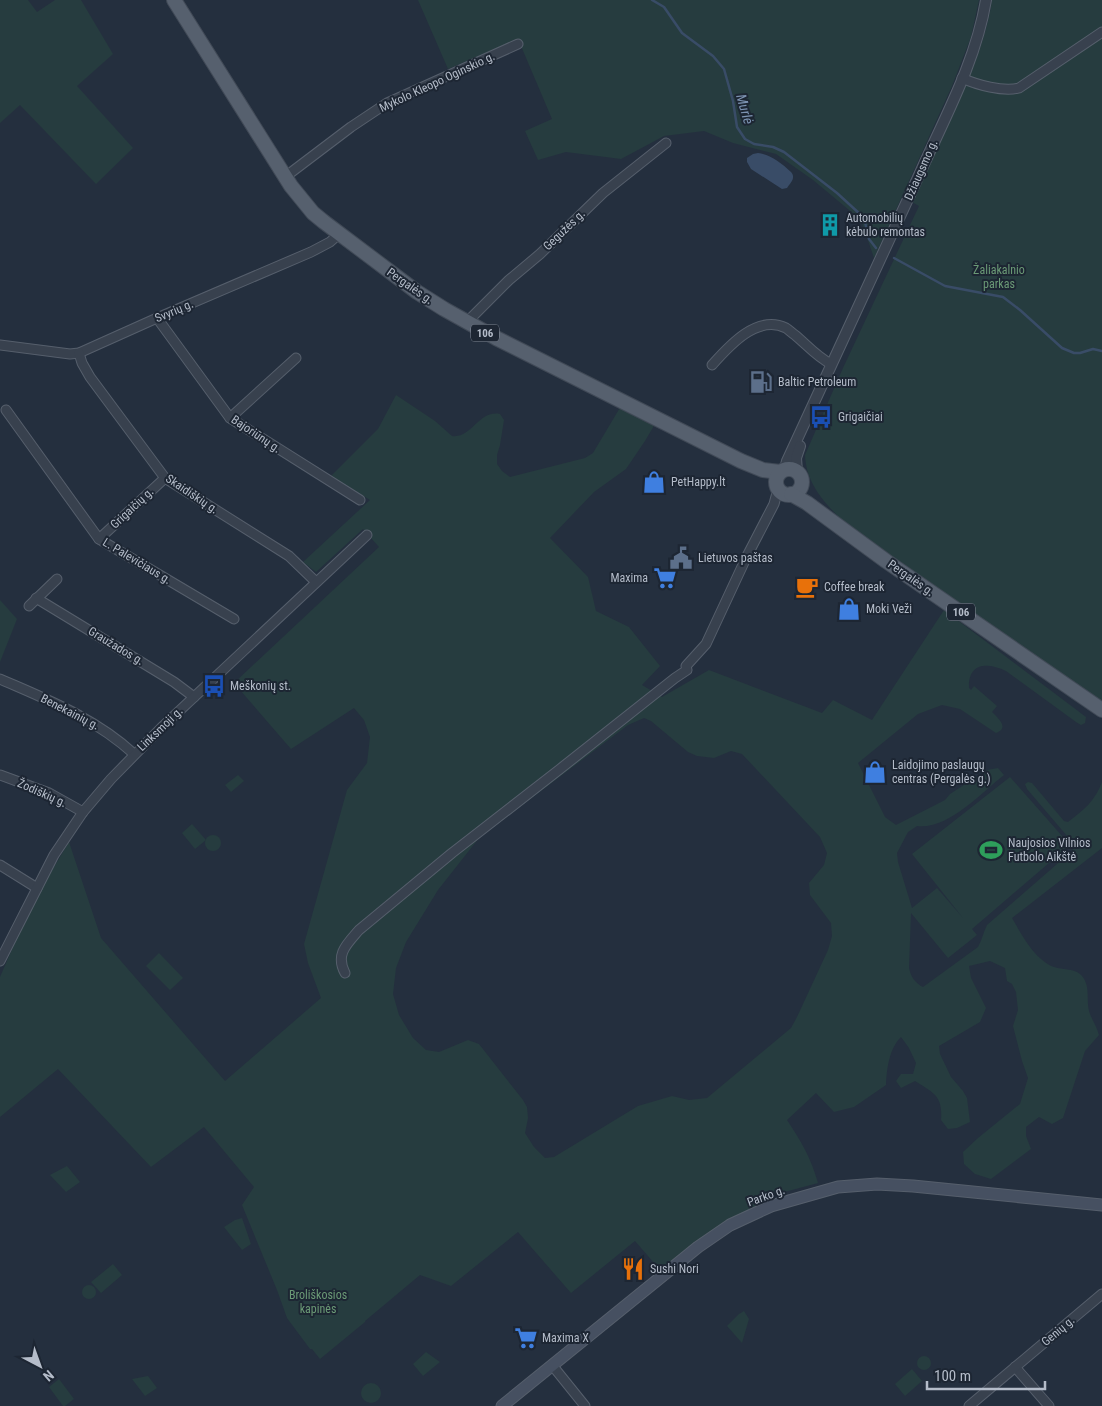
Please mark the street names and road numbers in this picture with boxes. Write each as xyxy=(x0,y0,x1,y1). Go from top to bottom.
street label: Mykolo Kleopo Oginskio g. xyxy=(377,49,497,115)
street label: Džiaugsmo g. xyxy=(901,138,941,202)
street label: Gegužės g. xyxy=(540,207,588,253)
street label: Pergalės g. xyxy=(384,265,436,307)
street label: Svyrių g. xyxy=(153,297,195,325)
road number: 106 xyxy=(471,324,499,342)
street label: Bajoriūnų g. xyxy=(229,412,283,456)
street label: Skaidiškių g. xyxy=(163,471,221,517)
street label: Grigaičių g. xyxy=(108,485,156,531)
street label: L. Palevičiaus g. xyxy=(100,535,174,587)
street label: Pergalės g. xyxy=(885,557,937,599)
road number: 106 xyxy=(947,604,975,620)
street label: Graužados g. xyxy=(86,624,146,668)
street label: Benekainių g. xyxy=(38,691,102,733)
street label: Linksmoji g. xyxy=(134,704,186,754)
street label: Žodiškių g. xyxy=(15,775,69,810)
street label: Parko g. xyxy=(745,1183,787,1209)
street label: Genių g. xyxy=(1039,1313,1077,1349)

